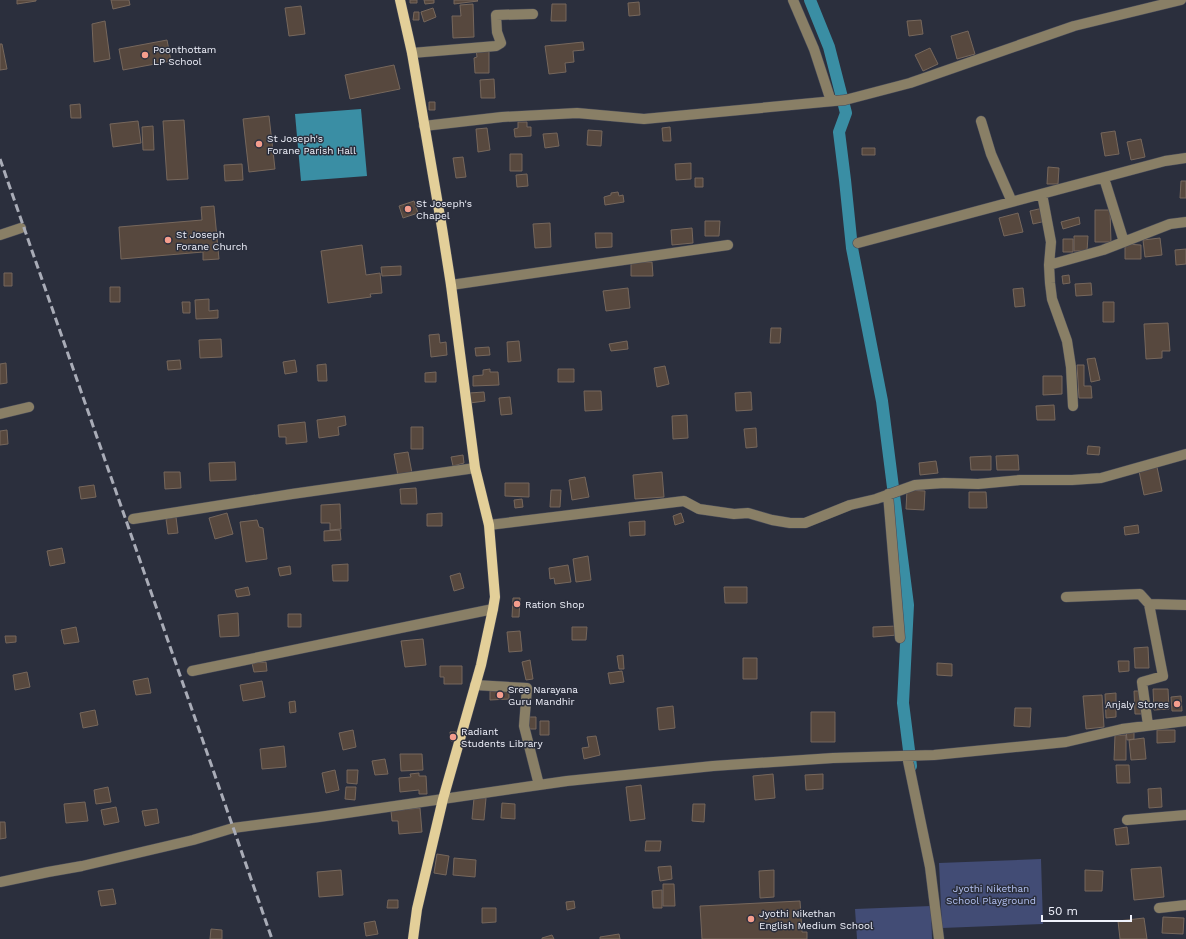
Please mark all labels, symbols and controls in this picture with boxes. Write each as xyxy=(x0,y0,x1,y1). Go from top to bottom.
place label: Poonthottam LP School xyxy=(153,44,216,67)
marker: Poonthottam LP School xyxy=(140,50,150,60)
place label: St Joseph's Forane Parish Hall xyxy=(267,133,356,156)
marker: St Joseph's Forane Parish Hall xyxy=(254,139,264,149)
place label: St Joseph's Chapel xyxy=(416,198,472,221)
marker: St Joseph's Chapel xyxy=(403,204,413,214)
place label: St Joseph Forane Church xyxy=(176,229,247,252)
marker: St Joseph Forane Church xyxy=(163,235,173,245)
marker: Ration Shop xyxy=(512,599,522,609)
place label: Ration Shop xyxy=(525,599,584,610)
place label: Sree Narayana Guru Mandhir xyxy=(508,684,578,707)
marker: Sree Narayana Guru Mandhir xyxy=(495,690,505,700)
place label: Anjaly Stores xyxy=(1105,699,1169,710)
marker: Anjaly Stores xyxy=(1172,699,1182,709)
place label: Radiant Students Library xyxy=(461,726,543,749)
marker: Radiant Students Library xyxy=(448,732,458,742)
park label: Jyothi Nikethan School Playground xyxy=(946,883,1036,906)
scale bar xyxy=(1042,897,1131,923)
text: 50 m xyxy=(1048,904,1078,918)
place label: Jyothi Nikethan English Medium School xyxy=(759,908,873,931)
marker: Jyothi Nikethan English Medium School xyxy=(746,914,756,924)

